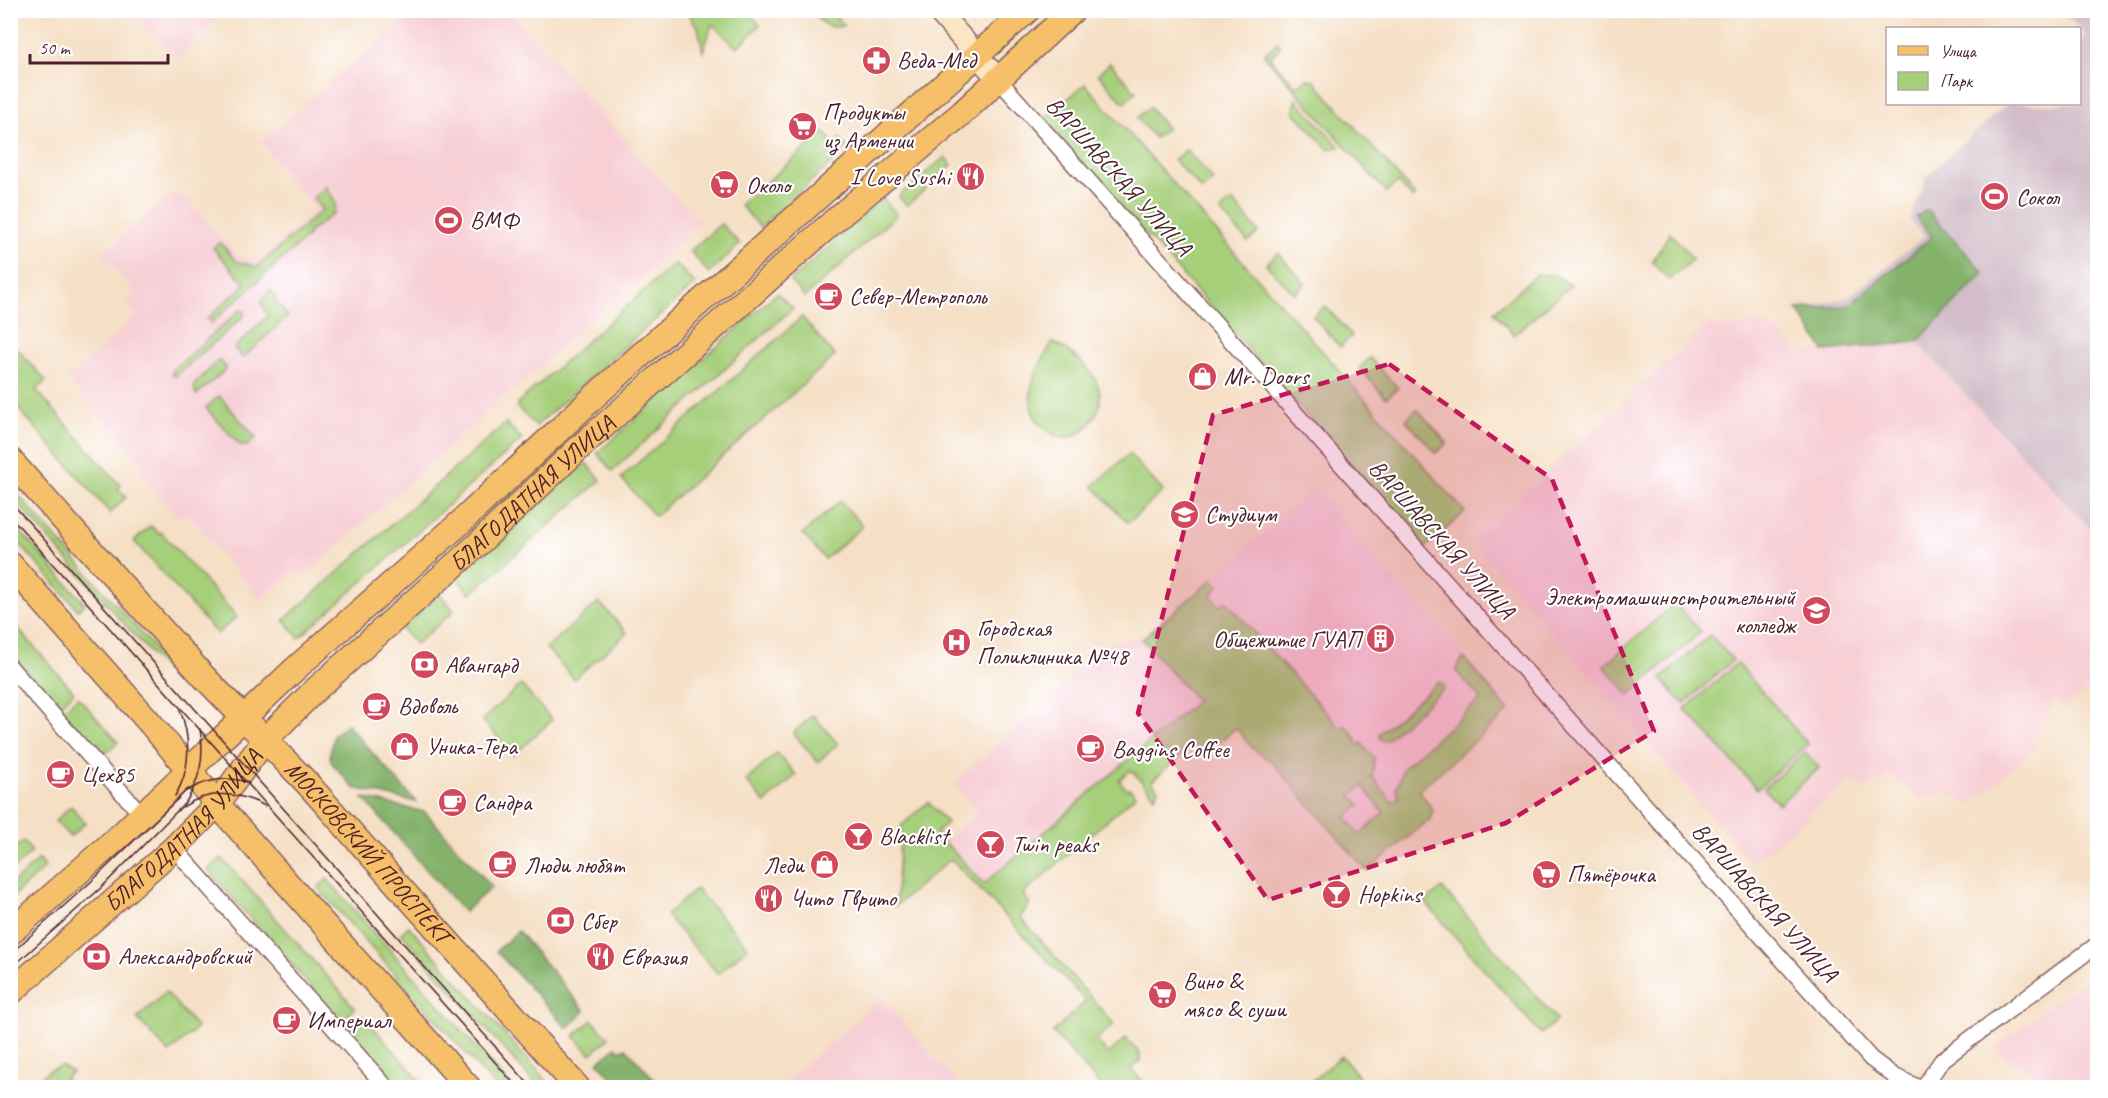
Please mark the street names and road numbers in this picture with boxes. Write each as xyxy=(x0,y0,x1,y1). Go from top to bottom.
street label: ВАРШАВСКАЯ УЛИЦА xyxy=(1040,90,1199,262)
street label: БЛАГОДАТНАЯ УЛИЦА xyxy=(443,408,621,578)
street label: ВАРШАВСКАЯ УЛИЦА xyxy=(1363,453,1522,625)
street label: БЛАГОДАТНАЯ УЛИЦА xyxy=(98,742,269,918)
street label: МОСКОВСКИЙ ПРОСПЕКТ xyxy=(278,754,462,954)
street label: ВАРШАВСКАЯ УЛИЦА xyxy=(1686,816,1845,988)

